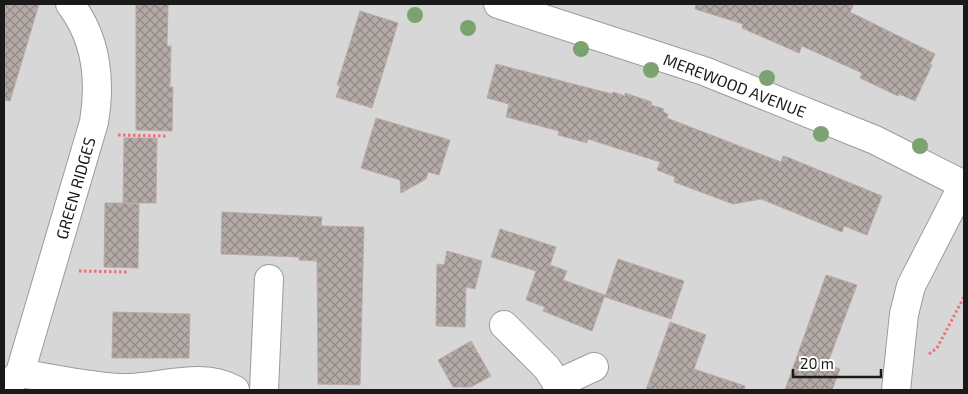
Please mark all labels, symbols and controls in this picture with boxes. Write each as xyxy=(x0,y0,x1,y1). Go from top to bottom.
street label: MEREWOOD AVENUE xyxy=(661,49,809,121)
street label: GREEN RIDGES xyxy=(51,135,99,241)
scale bar xyxy=(793,346,880,378)
text: 20 m xyxy=(800,354,834,372)

